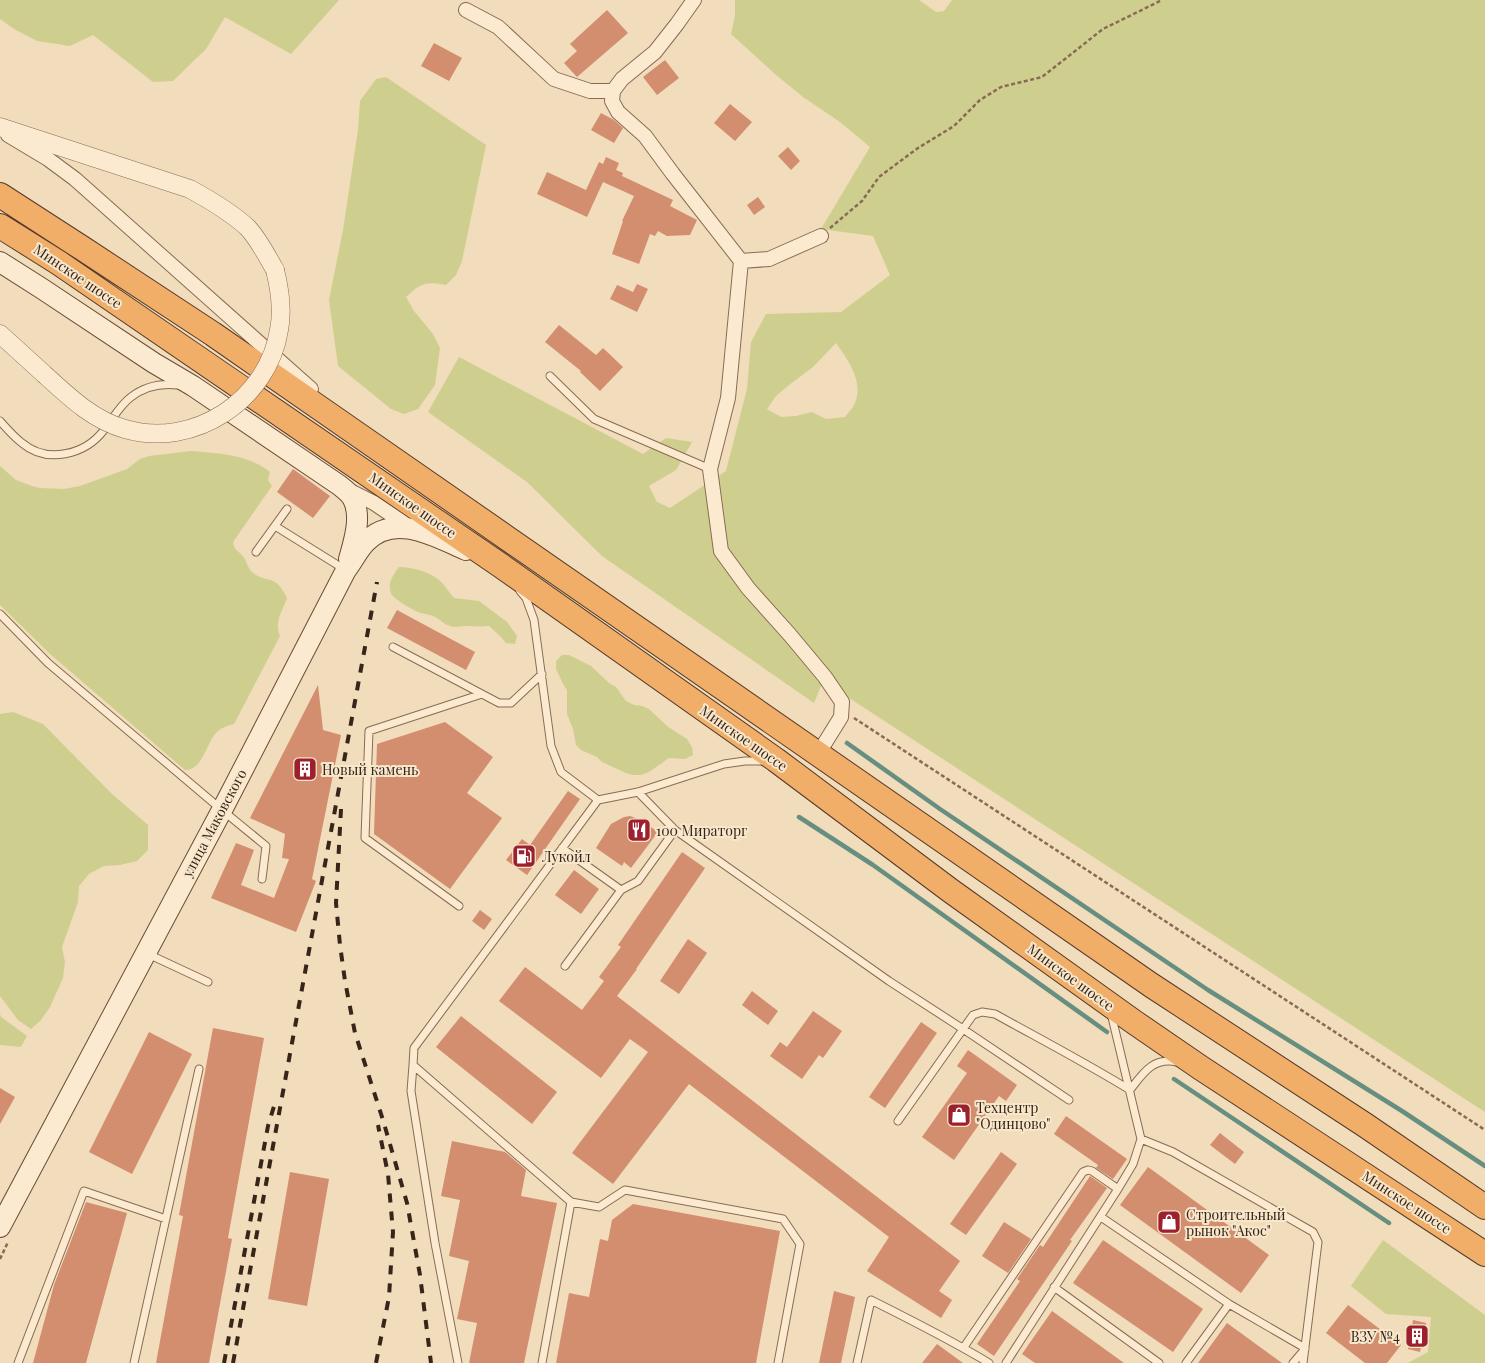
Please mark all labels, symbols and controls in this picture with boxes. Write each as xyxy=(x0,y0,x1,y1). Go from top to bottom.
street label: Минское шоссе xyxy=(30,239,126,313)
street label: Минское шоссе xyxy=(366,468,460,542)
street label: Минское шоссе xyxy=(697,701,791,775)
building icon: Новый камень xyxy=(292,756,318,782)
place label: Новый камень xyxy=(322,760,418,779)
street label: улица Маковского xyxy=(177,765,251,881)
restaurant icon: 100 Мираторг xyxy=(626,817,652,843)
place label: 100 Мираторг xyxy=(656,821,748,840)
fuel station icon: Лукойл xyxy=(511,843,537,869)
place label: Лукойл xyxy=(541,847,591,866)
street label: Минское шоссе xyxy=(1024,939,1118,1015)
place label: Техцентр "Одинцово" xyxy=(976,1098,1050,1133)
shop icon: Техцентр "Одинцово" xyxy=(946,1102,972,1128)
street label: Минское шоссе xyxy=(1359,1166,1455,1238)
place label: Строительный рынок "Акос" xyxy=(1186,1205,1286,1240)
shop icon: Строительный рынок "Акос" xyxy=(1156,1209,1182,1235)
building icon: ВЗУ №4 xyxy=(1404,1323,1430,1349)
place label: ВЗУ №4 xyxy=(1351,1327,1400,1346)

